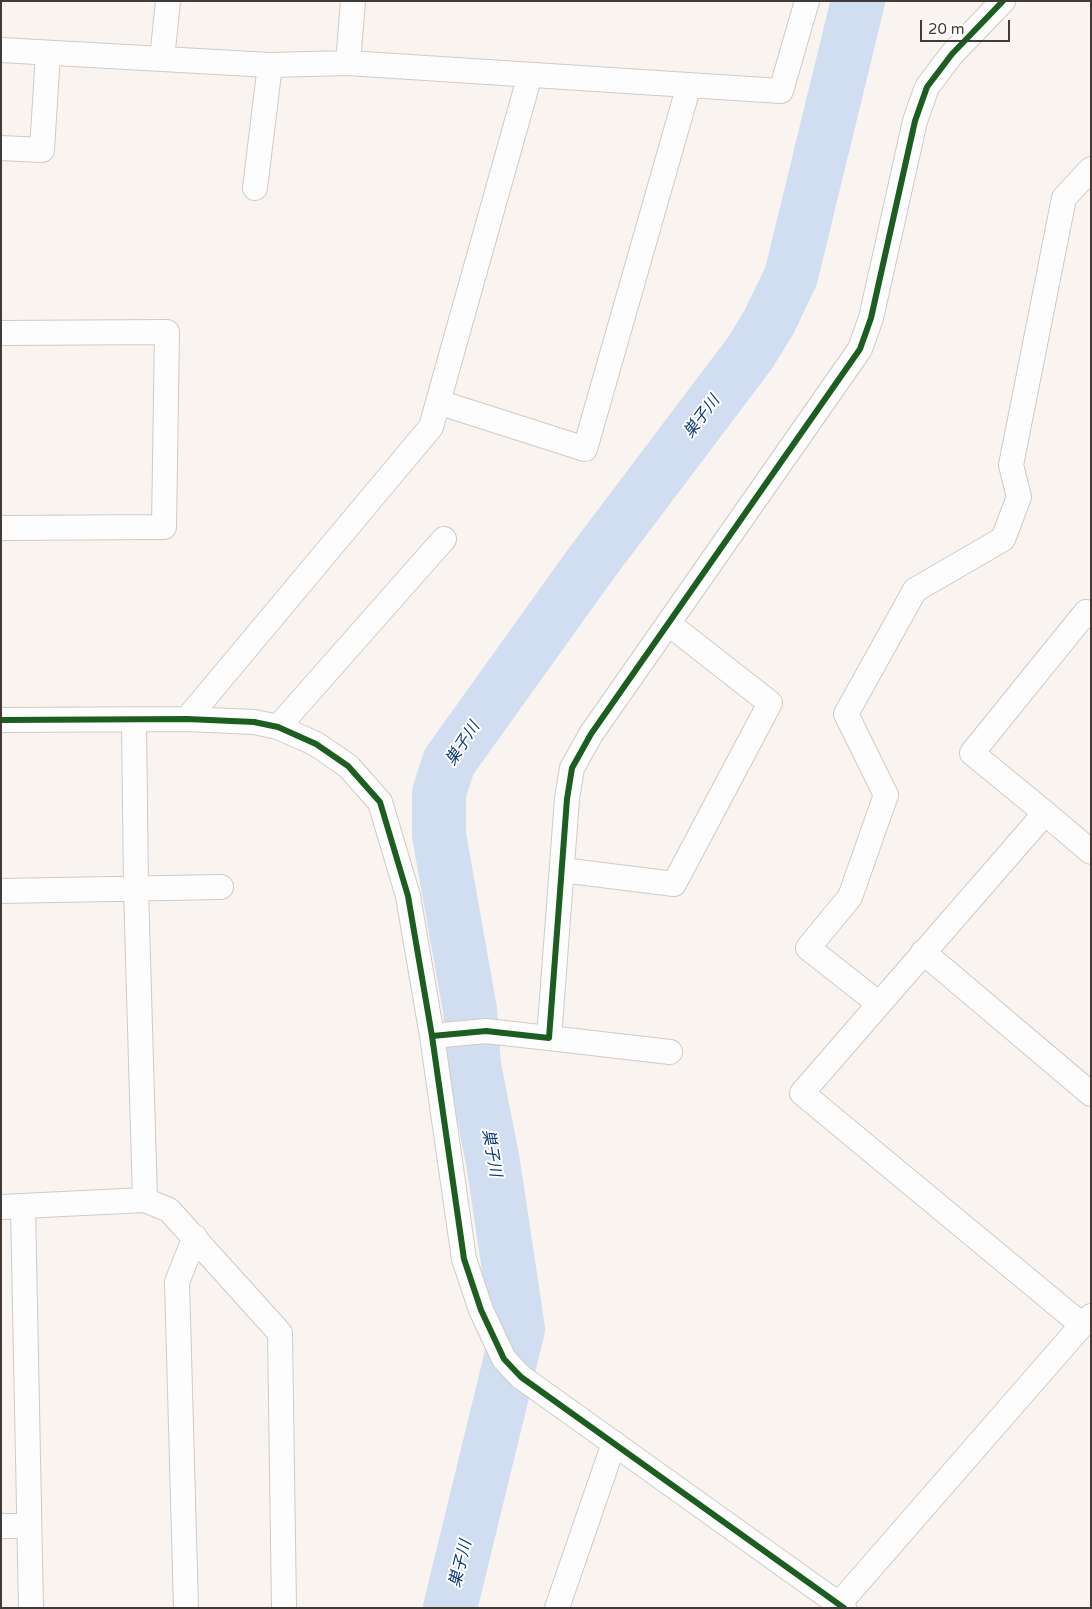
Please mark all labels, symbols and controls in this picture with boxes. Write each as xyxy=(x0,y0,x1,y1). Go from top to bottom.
scale bar xyxy=(922,10,1012,42)
text: 20 m xyxy=(928,20,965,38)
water label: 巣子川 xyxy=(680,392,724,442)
water label: 巣子川 xyxy=(442,719,484,769)
water label: 巣子川 xyxy=(477,1128,505,1178)
water label: 巣子川 xyxy=(446,1538,476,1590)

